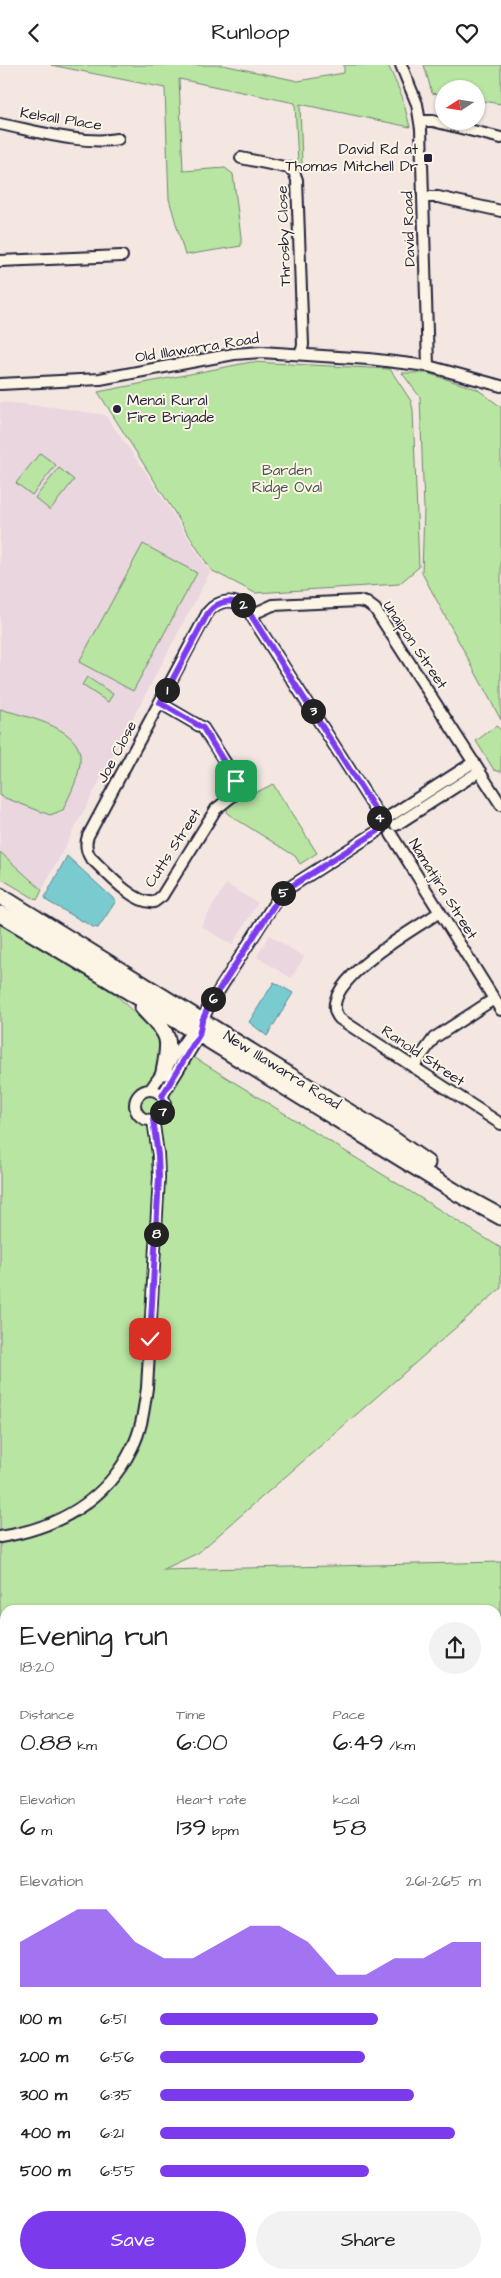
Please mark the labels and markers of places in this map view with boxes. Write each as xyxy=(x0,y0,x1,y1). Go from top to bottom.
place label: David Rd at Thomas Mitchell Dr xyxy=(285,139,418,177)
marker: David Rd at Thomas Mitchell Dr xyxy=(422,152,434,164)
place label: Menai Rural Fire Brigade xyxy=(127,390,214,429)
marker: Menai Rural Fire Brigade xyxy=(111,403,123,415)
pin: 2 xyxy=(230,593,256,617)
pin: 1 xyxy=(154,677,180,703)
pin: 3 xyxy=(300,699,326,723)
pin xyxy=(215,760,257,802)
pin: 4 xyxy=(366,805,392,831)
pin: 5 xyxy=(270,881,296,905)
pin: 6 xyxy=(200,987,226,1011)
pin: 7 xyxy=(150,1099,174,1125)
pin: 8 xyxy=(144,1221,168,1247)
pin xyxy=(129,1318,171,1360)

